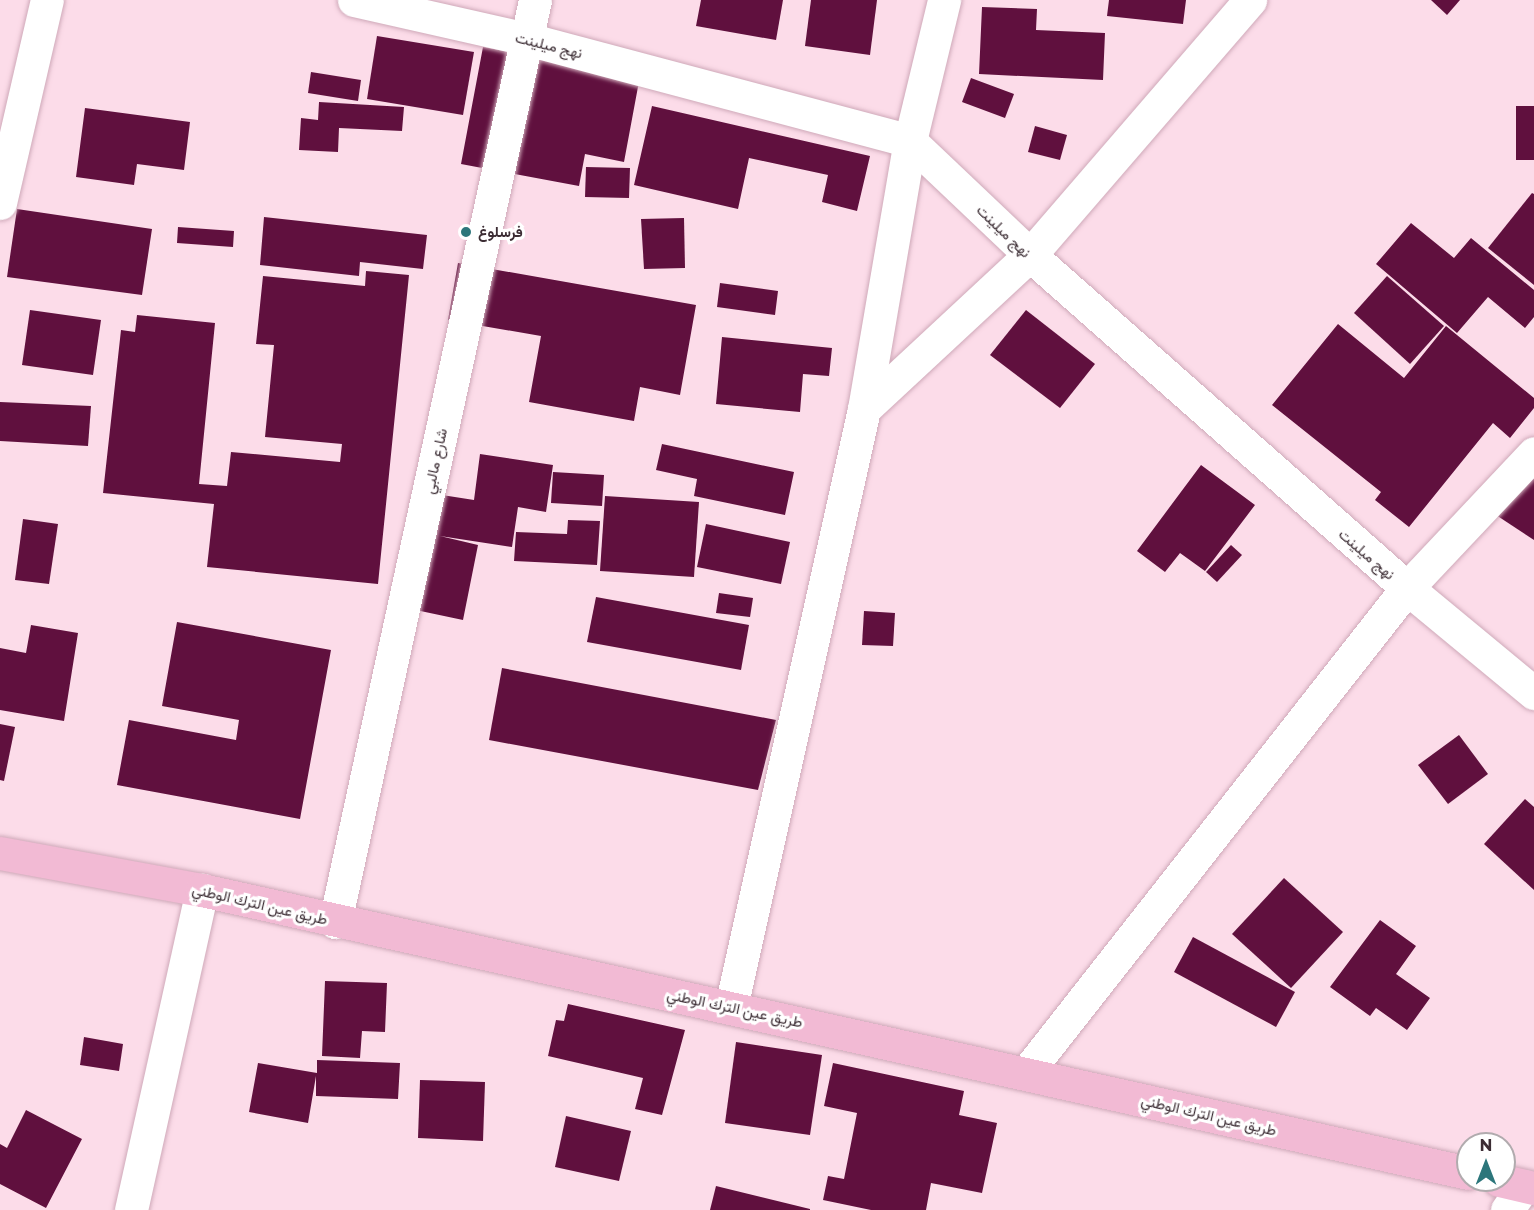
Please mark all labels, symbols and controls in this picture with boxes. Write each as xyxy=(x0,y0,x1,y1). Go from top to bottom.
street label: نهج ميلينت xyxy=(514,28,584,62)
street label: نهج ميلينت xyxy=(973,201,1035,261)
place label: فرسلوغ xyxy=(478,223,523,241)
marker: فرسلوغ xyxy=(459,225,473,239)
street label: شارع مالبي xyxy=(419,427,451,495)
street label: نهج ميلينت xyxy=(1335,525,1399,583)
street label: طريق عين الترك الوطني xyxy=(191,880,329,928)
street label: طريق عين الترك الوطني xyxy=(665,985,805,1031)
street label: طريق عين الترك الوطني xyxy=(1140,1091,1278,1139)
north arrow xyxy=(1456,1132,1516,1192)
text: N xyxy=(1480,1136,1492,1155)

